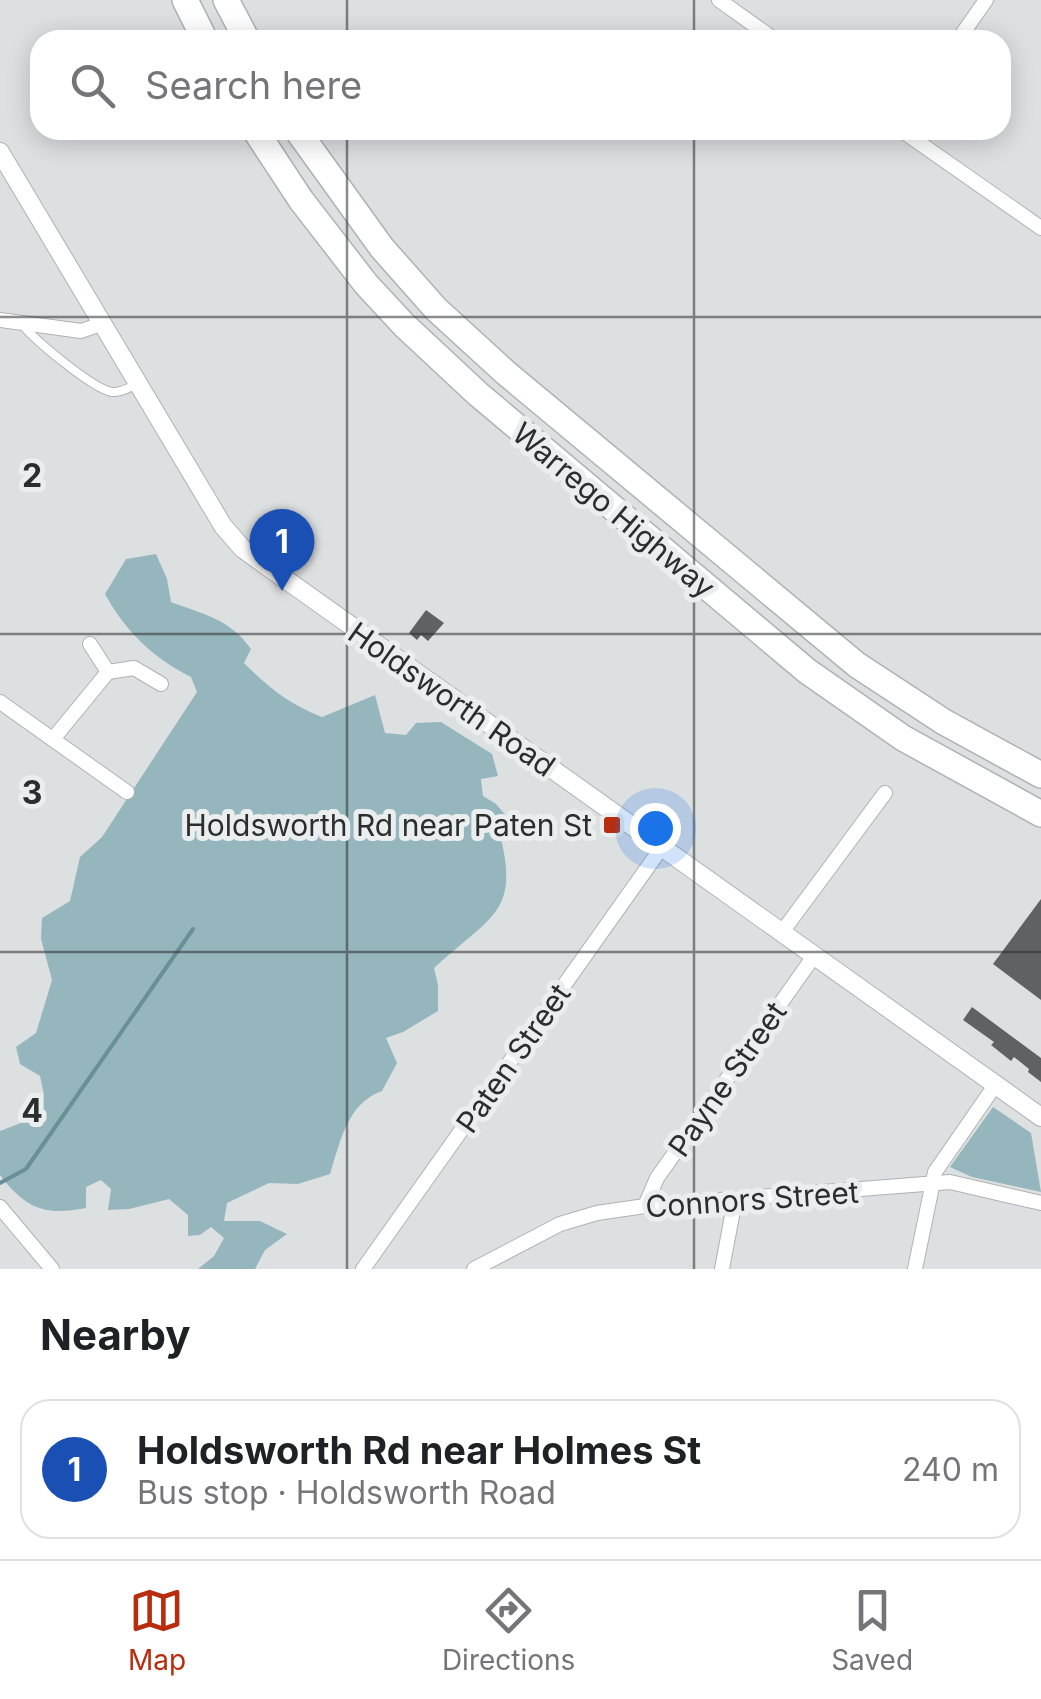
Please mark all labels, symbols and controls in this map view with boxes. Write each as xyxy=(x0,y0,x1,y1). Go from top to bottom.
search box xyxy=(30,30,1011,140)
icon: search xyxy=(65,58,120,113)
text: Search here xyxy=(145,62,362,108)
street label: Warrego Highway xyxy=(505,415,723,605)
text: 2 xyxy=(22,456,42,495)
pin: 1 xyxy=(250,508,314,591)
street label: Holdsworth Road xyxy=(342,614,562,784)
text: 3 xyxy=(22,773,42,812)
your location xyxy=(630,803,681,854)
place label: Holdsworth Rd near Paten St xyxy=(184,807,592,843)
marker: Holdsworth Rd near Paten St xyxy=(601,814,623,836)
street label: Paten Street xyxy=(448,976,578,1140)
street label: Payne Street xyxy=(660,995,794,1163)
text: 4 xyxy=(21,1091,43,1130)
street label: Connors Street xyxy=(644,1174,860,1224)
text: Nearby xyxy=(40,1309,191,1360)
text: Holdsworth Rd near Holmes St xyxy=(137,1427,701,1473)
text: 1 xyxy=(68,1450,81,1489)
text: 240 m xyxy=(902,1450,999,1489)
text: Bus stop · Holdsworth Road xyxy=(137,1473,556,1512)
tab: Map xyxy=(128,1583,186,1677)
tab: Directions xyxy=(442,1583,575,1677)
tab: Saved xyxy=(831,1583,913,1677)

